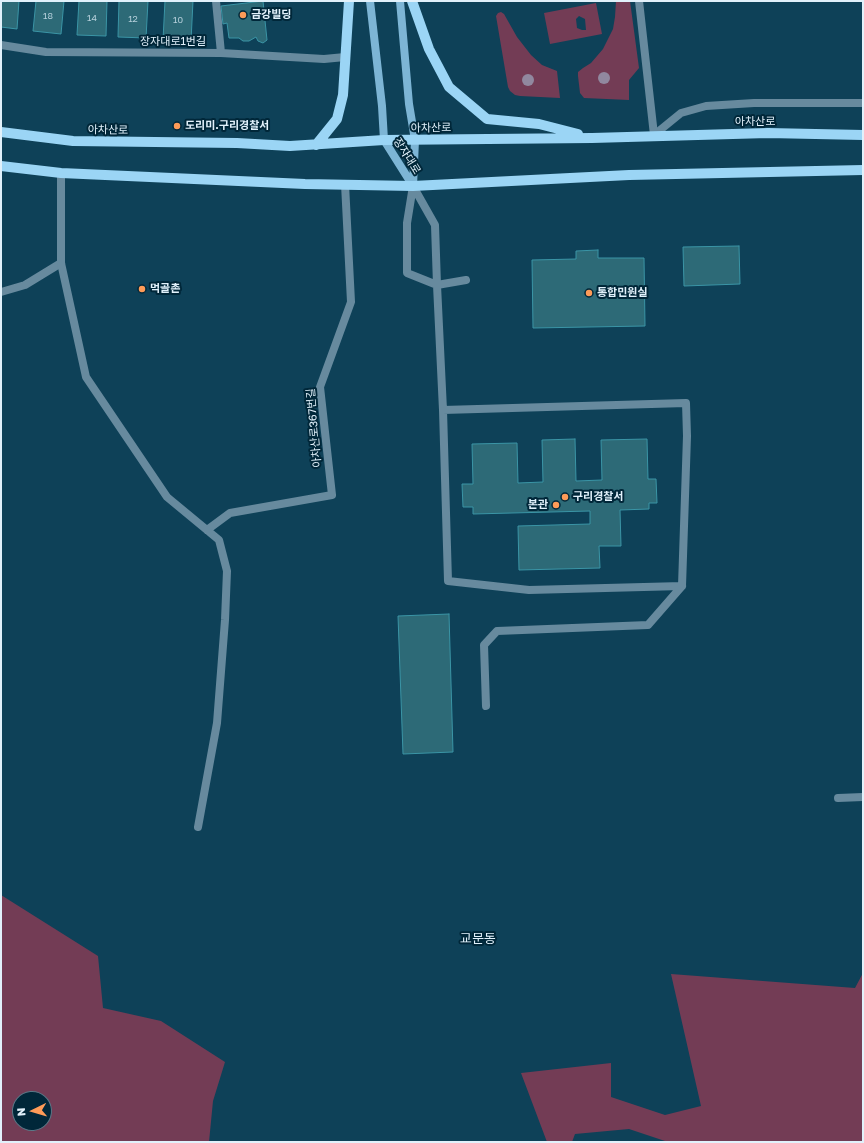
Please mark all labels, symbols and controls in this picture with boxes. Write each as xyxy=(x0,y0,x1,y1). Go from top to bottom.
place label: 금강빌딩 xyxy=(251,8,291,22)
marker: 금강빌딩 xyxy=(238,10,248,20)
house number: 18 xyxy=(43,11,53,21)
house number: 14 xyxy=(87,13,97,23)
house number: 12 xyxy=(128,14,138,24)
house number: 10 xyxy=(173,15,183,25)
street label: 장자대로1번길 xyxy=(140,35,206,49)
street label: 아차산로 xyxy=(735,115,775,129)
place label: 도리미.구리경찰서 xyxy=(185,119,269,133)
marker: 도리미.구리경찰서 xyxy=(172,121,182,131)
street label: 아차산로 xyxy=(411,121,451,135)
street label: 아차산로 xyxy=(88,123,128,137)
street label: 장자대로 xyxy=(391,135,423,177)
place label: 먹골촌 xyxy=(150,282,180,296)
marker: 먹골촌 xyxy=(137,284,147,294)
place label: 통합민원실 xyxy=(597,286,648,300)
marker: 통합민원실 xyxy=(584,288,594,298)
street label: 아차산로367번길 xyxy=(304,388,324,468)
place label: 구리경찰서 xyxy=(573,490,624,504)
marker: 구리경찰서 xyxy=(560,492,570,502)
place label: 본관 xyxy=(528,498,548,512)
marker: 본관 xyxy=(551,500,561,510)
district label: 교문동 xyxy=(460,931,496,947)
north arrow xyxy=(12,1091,52,1131)
text: N xyxy=(14,1107,27,1117)

